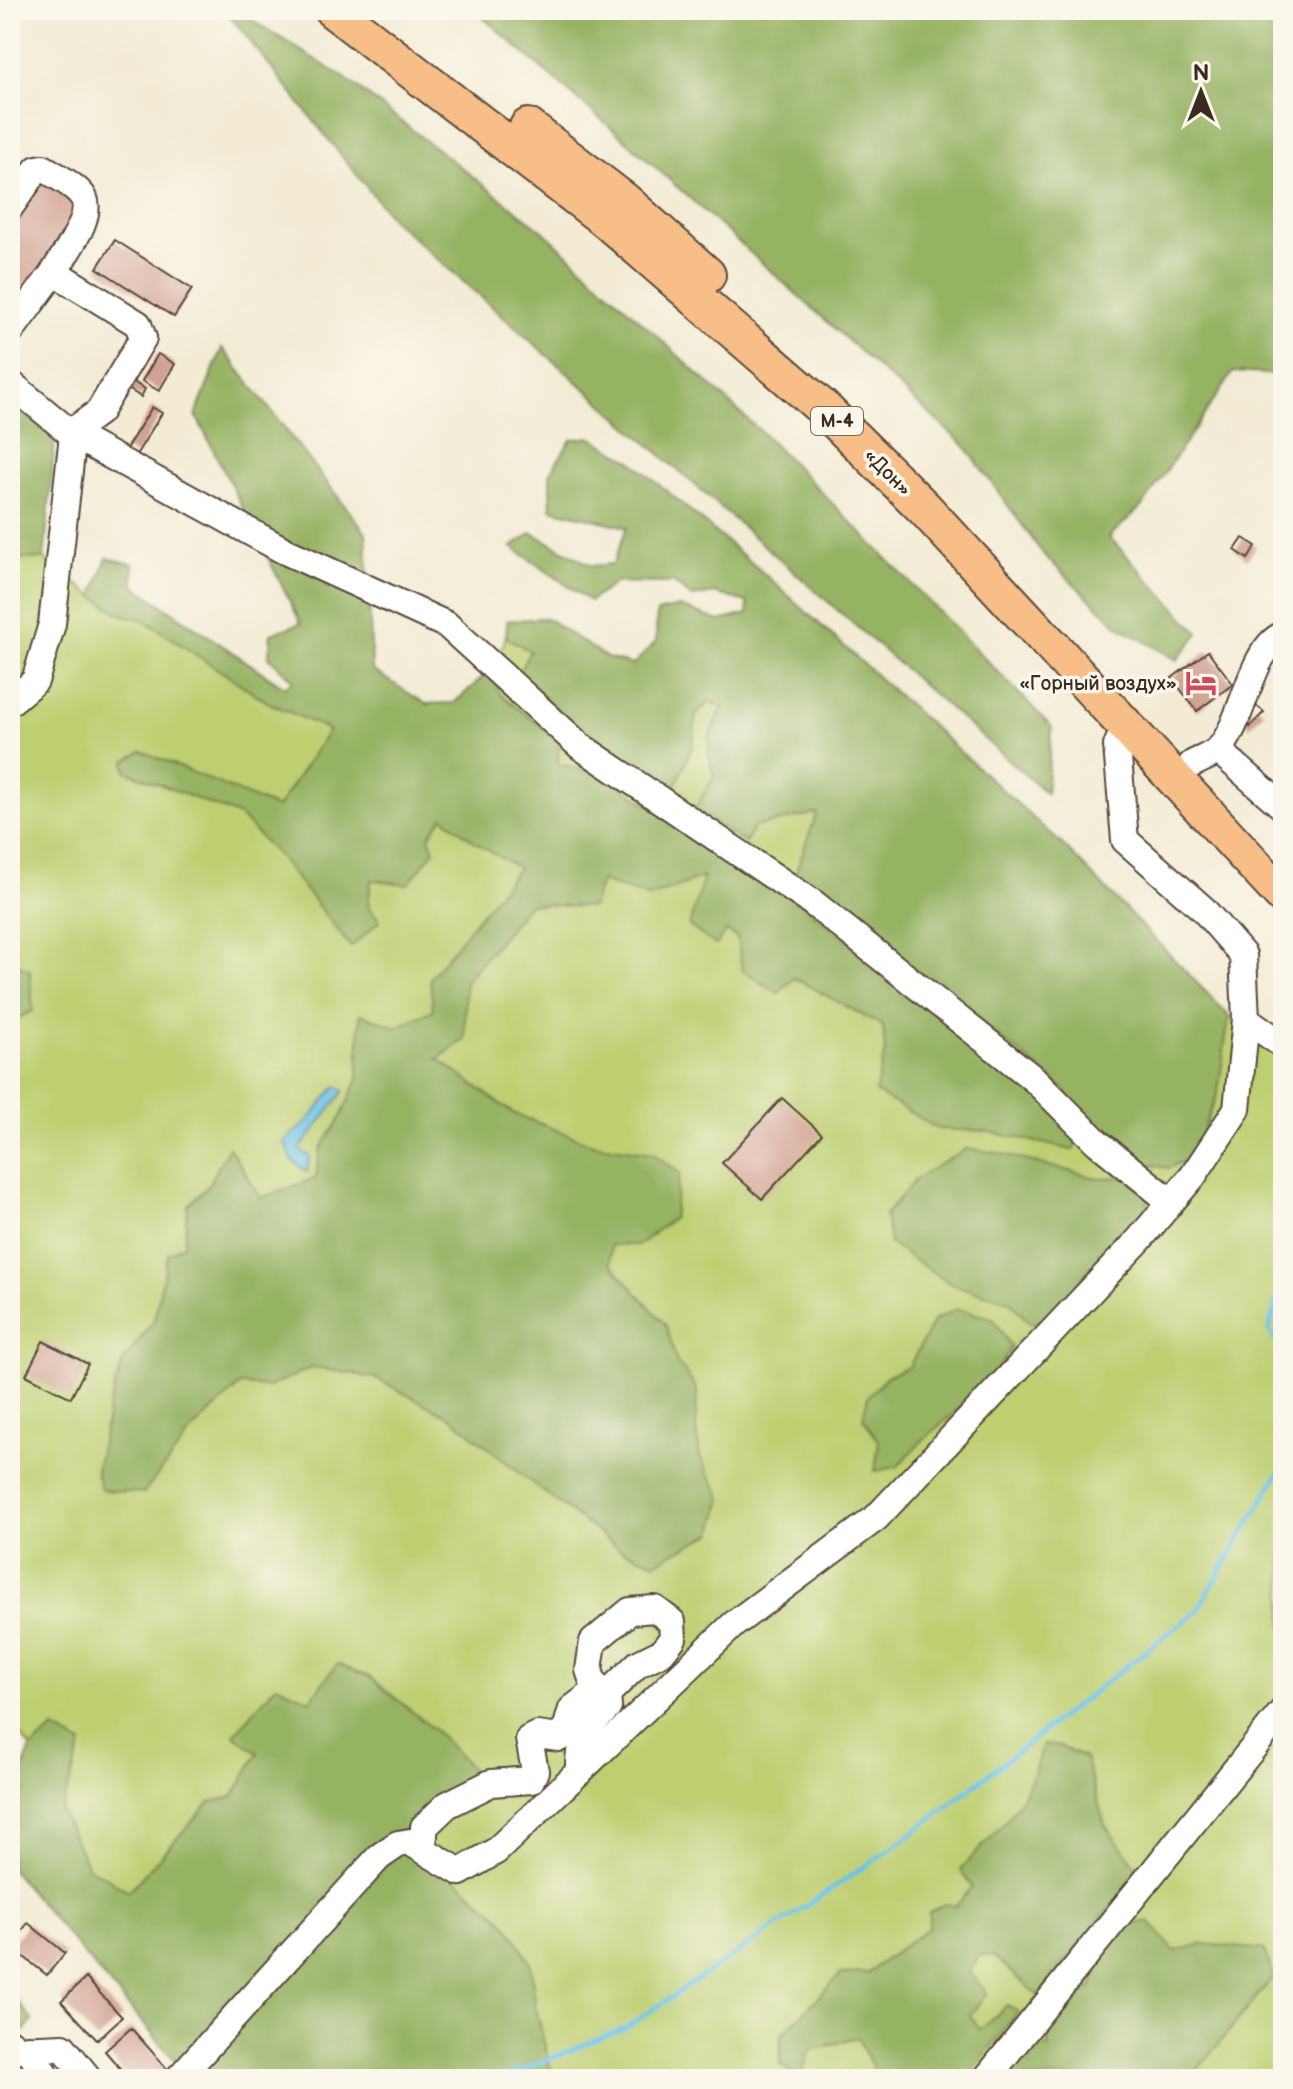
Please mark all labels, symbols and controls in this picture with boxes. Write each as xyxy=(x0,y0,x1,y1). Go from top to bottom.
north arrow xyxy=(1161,52,1241,132)
text: N xyxy=(1193,60,1209,87)
road number: М-4 xyxy=(811,407,863,435)
street label: «Дон» xyxy=(858,444,916,502)
hotel icon: «Горный воздух» xyxy=(1184,666,1218,700)
place label: «Горный воздух» xyxy=(1019,672,1177,696)

